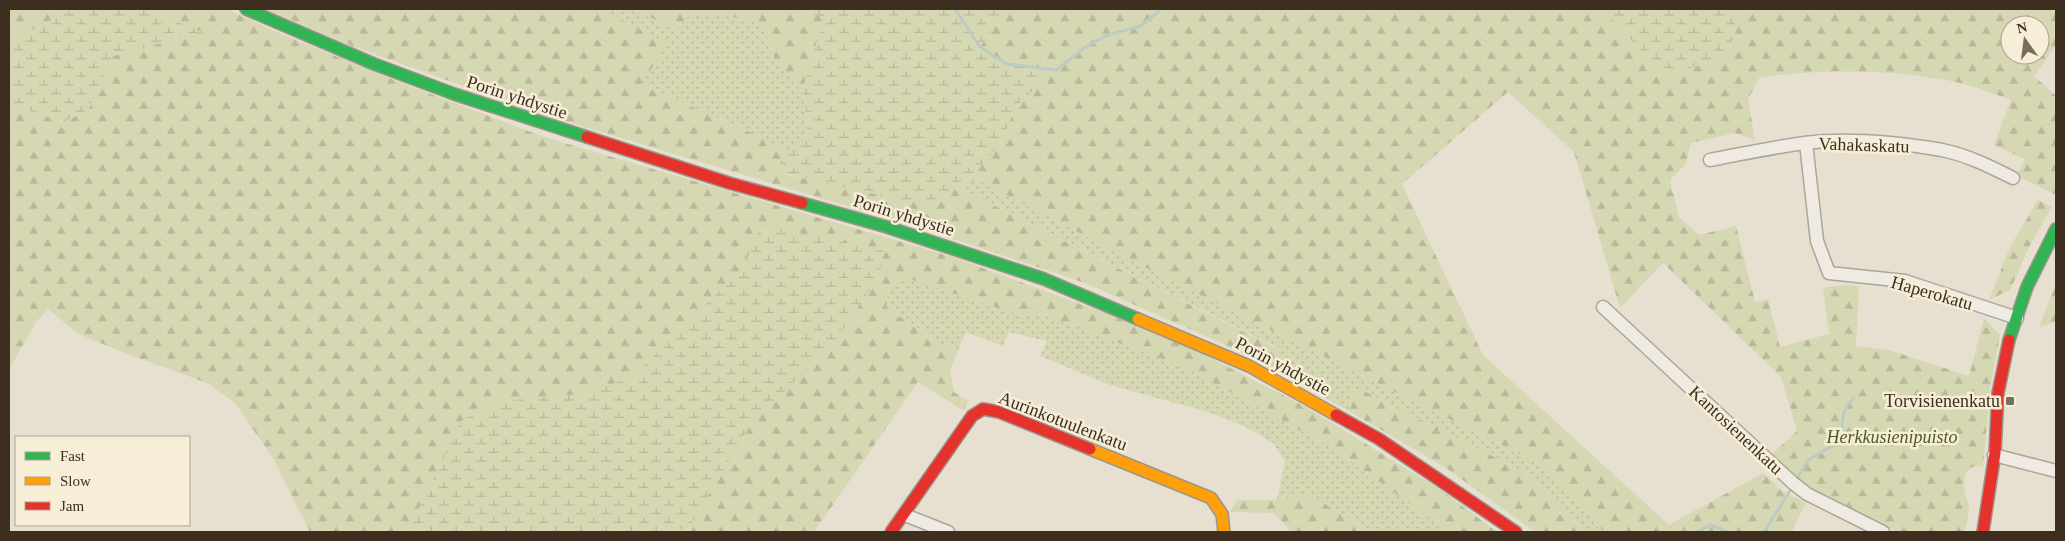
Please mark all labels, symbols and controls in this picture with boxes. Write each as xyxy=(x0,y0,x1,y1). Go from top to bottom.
north arrow xyxy=(2000,15,2050,65)
text: N xyxy=(2015,19,2029,36)
street label: Porin yhdystie xyxy=(464,71,570,123)
street label: Vahakaskatu xyxy=(1818,133,1910,157)
street label: Porin yhdystie xyxy=(851,190,957,240)
street label: Haperokatu xyxy=(1889,272,1975,314)
street label: Porin yhdystie xyxy=(1232,333,1334,399)
street label: Kantosienenkatu xyxy=(1685,381,1787,479)
street label: Aurinkotuulenkatu xyxy=(996,387,1130,455)
place label: Torvisienenkatu xyxy=(1884,391,2000,411)
marker: Torvisienenkatu xyxy=(2004,395,2016,407)
park label: Herkkusienipuisto xyxy=(1826,427,1957,447)
legend xyxy=(15,436,190,526)
text: Fast xyxy=(60,448,86,464)
text: Slow xyxy=(60,473,91,489)
text: Jam xyxy=(60,498,84,514)

